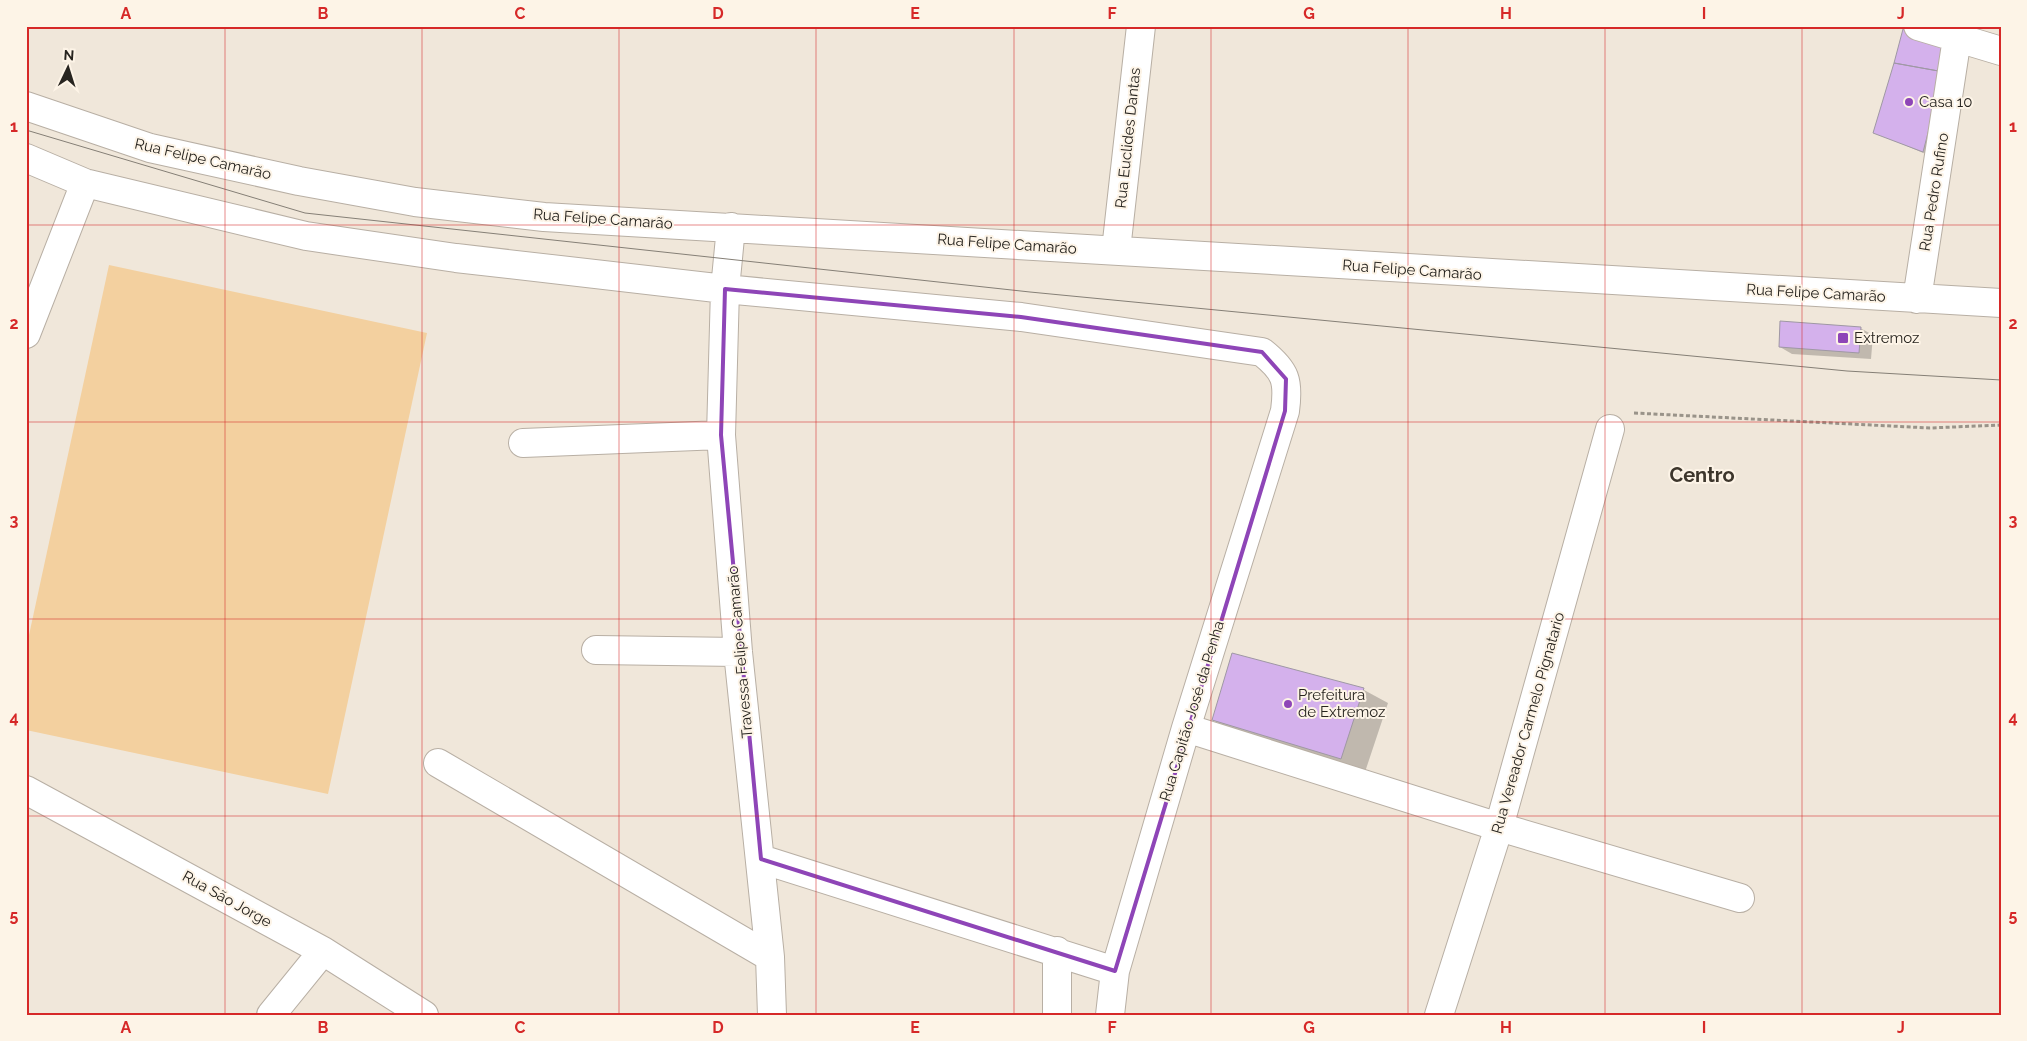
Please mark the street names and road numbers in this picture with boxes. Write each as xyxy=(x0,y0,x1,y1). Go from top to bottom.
street label: Rua Euclides Dantas xyxy=(1112,67,1144,209)
street label: Rua Pedro Rufino xyxy=(1916,132,1952,252)
street label: Rua Felipe Camarão xyxy=(133,135,273,184)
street label: Rua Felipe Camarão xyxy=(533,205,673,233)
street label: Rua Felipe Camarão xyxy=(937,230,1077,258)
street label: Rua Felipe Camarão xyxy=(1342,256,1482,284)
street label: Rua Felipe Camarão xyxy=(1746,280,1886,306)
street label: Travessa Felipe Camarão xyxy=(723,565,757,739)
street label: Rua Vereador Carmelo Pignatario xyxy=(1488,610,1568,836)
street label: Rua Capitão José da Penha xyxy=(1156,618,1228,804)
street label: Rua São Jorge xyxy=(179,867,275,931)

